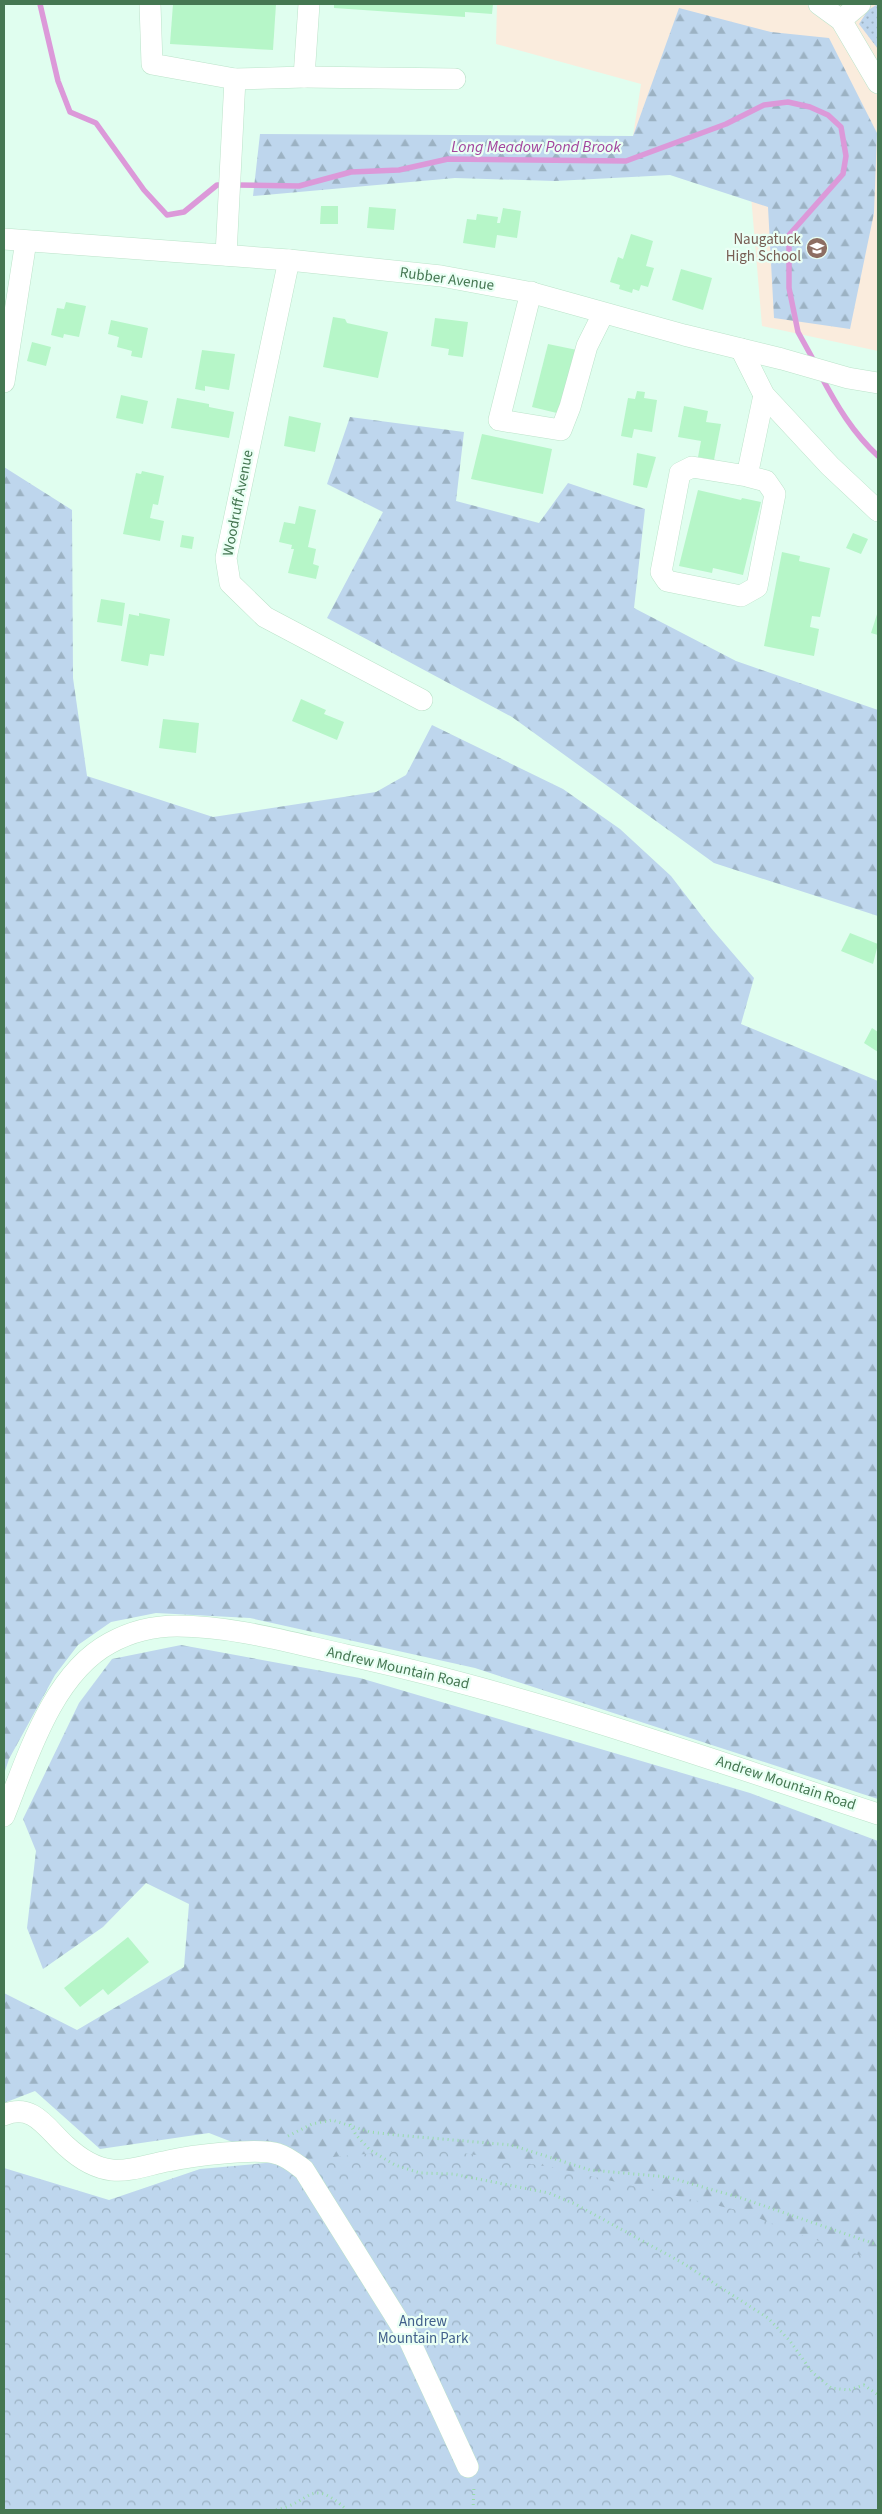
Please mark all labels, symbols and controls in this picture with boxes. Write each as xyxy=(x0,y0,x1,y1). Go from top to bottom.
water label: Long Meadow Pond Brook xyxy=(451,136,621,158)
place label: Naugatuck High School xyxy=(726,229,802,267)
school or university icon: Naugatuck High School xyxy=(805,236,829,260)
street label: Rubber Avenue xyxy=(398,262,496,296)
street label: Woodruff Avenue xyxy=(217,448,259,558)
street label: Andrew Mountain Road xyxy=(325,1641,471,1695)
street label: Andrew Mountain Road xyxy=(713,1750,859,1816)
park label: Andrew Mountain Park xyxy=(378,2311,469,2349)

